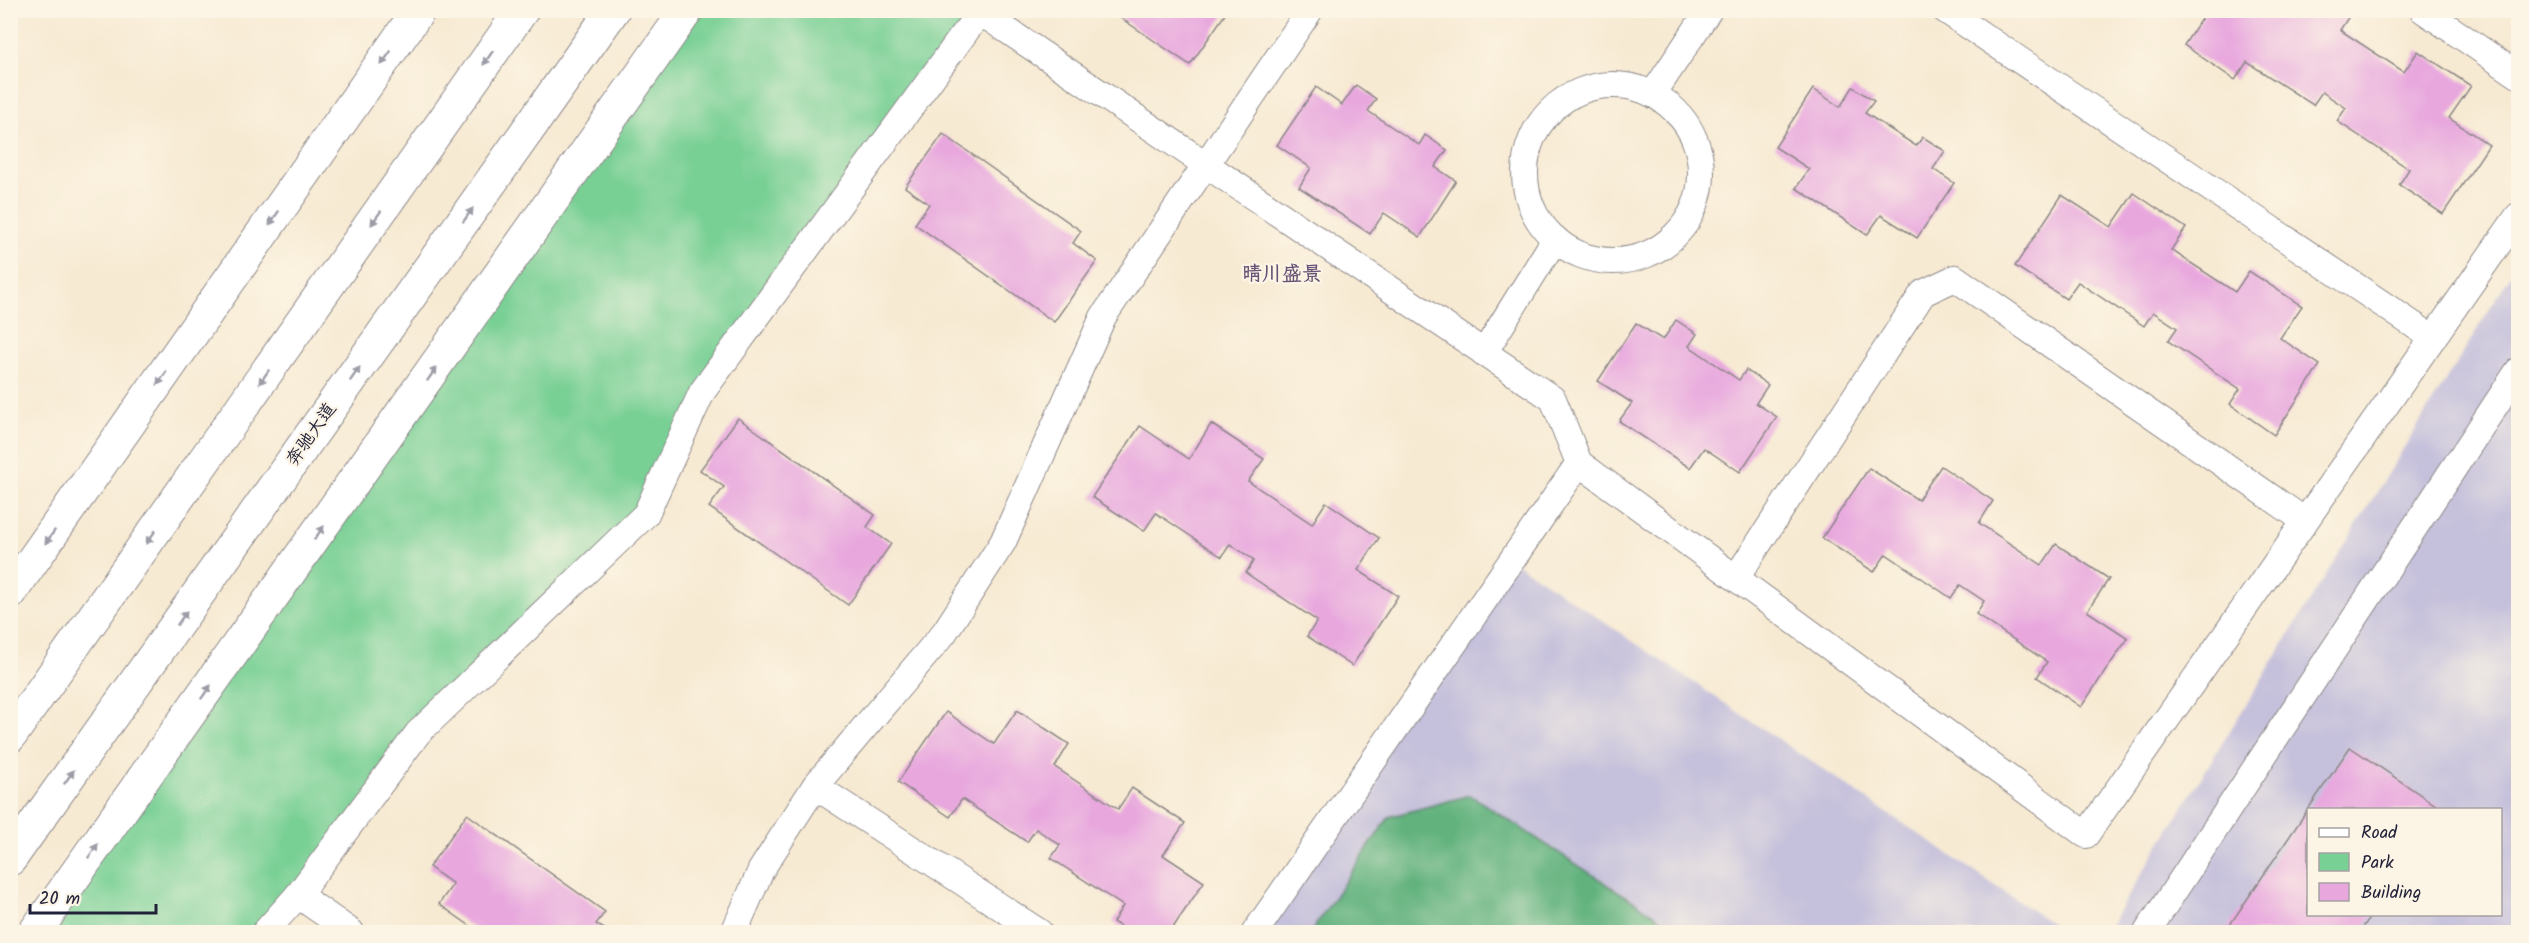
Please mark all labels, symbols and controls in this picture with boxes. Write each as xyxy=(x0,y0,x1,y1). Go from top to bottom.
one-way arrow xyxy=(380,50,392,66)
one-way arrow xyxy=(482,50,494,66)
one-way arrow xyxy=(462,207,474,223)
one-way arrow xyxy=(370,209,382,225)
one-way arrow xyxy=(269,210,280,226)
district label: 晴川盛景 xyxy=(1242,259,1322,291)
one-way arrow xyxy=(349,366,361,382)
one-way arrow xyxy=(426,366,438,382)
one-way arrow xyxy=(156,369,168,385)
one-way arrow xyxy=(258,369,270,385)
street label: 奔驰大道 xyxy=(279,397,345,473)
one-way arrow xyxy=(313,525,325,541)
one-way arrow xyxy=(145,528,157,544)
one-way arrow xyxy=(44,529,56,545)
one-way arrow xyxy=(175,611,187,626)
one-way arrow xyxy=(200,684,212,700)
one-way arrow xyxy=(63,770,75,786)
legend xyxy=(2307,808,2502,916)
text: Road xyxy=(2361,819,2398,848)
one-way arrow xyxy=(87,843,99,859)
text: Park xyxy=(2361,849,2394,878)
scale bar xyxy=(30,877,156,915)
text: Building xyxy=(2361,879,2421,908)
text: 20 m xyxy=(39,885,80,914)

